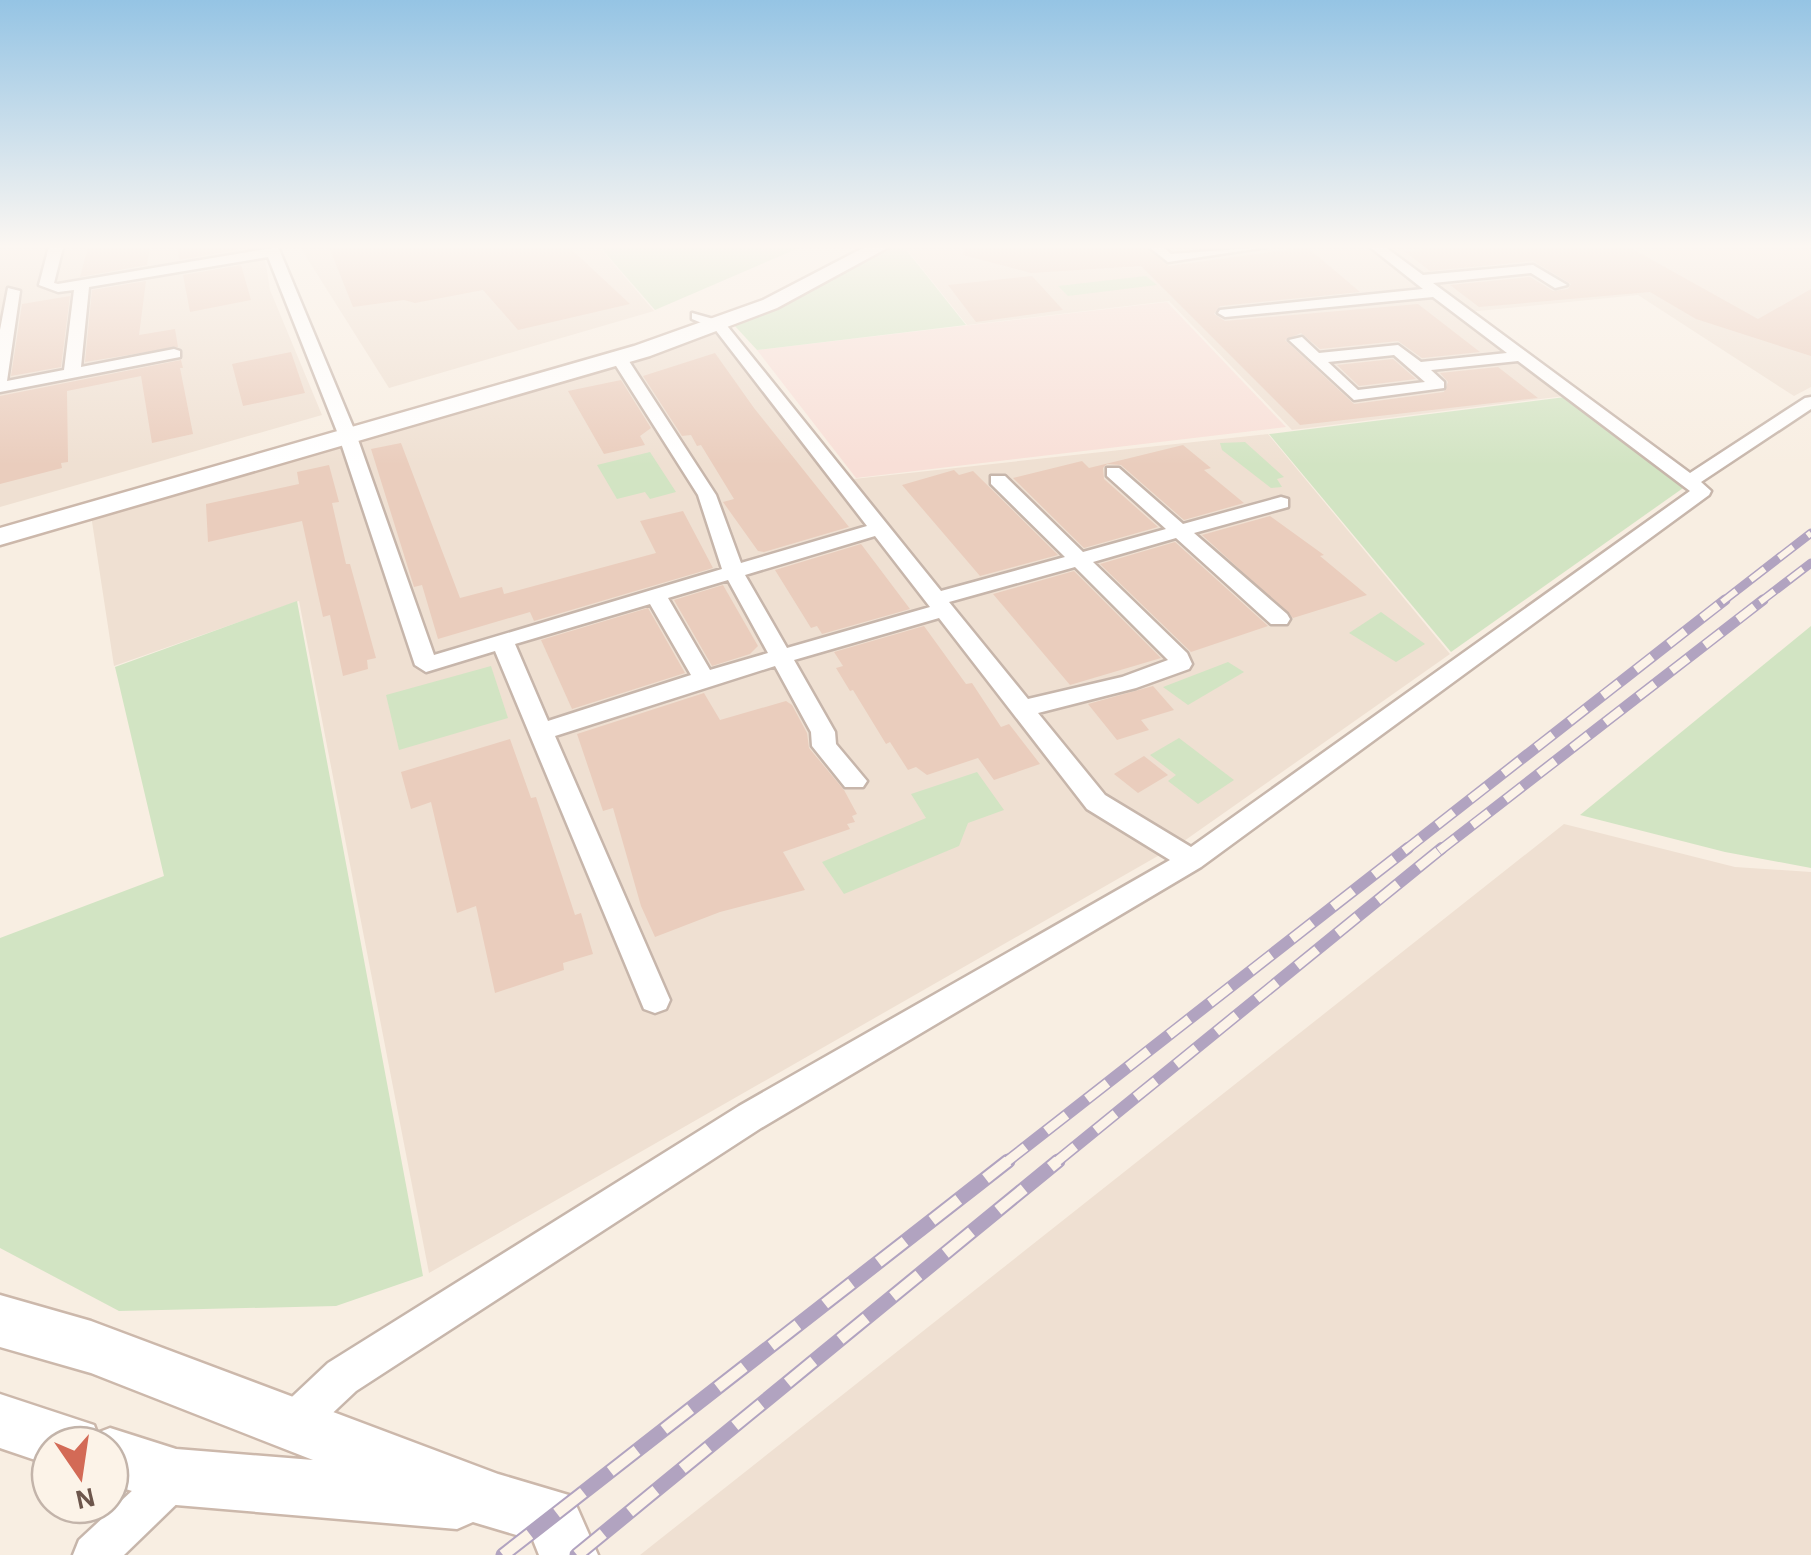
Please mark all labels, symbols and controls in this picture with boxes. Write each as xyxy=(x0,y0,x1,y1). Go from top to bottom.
north arrow xyxy=(30,1425,130,1525)
text: N xyxy=(73,1482,98,1513)

